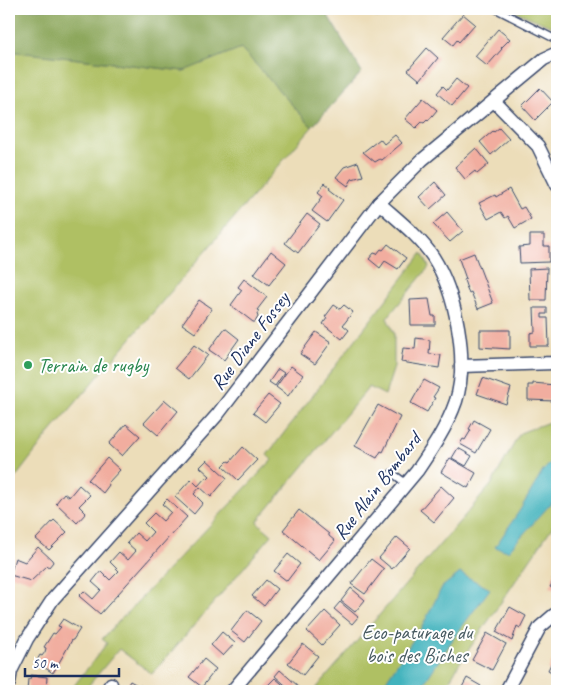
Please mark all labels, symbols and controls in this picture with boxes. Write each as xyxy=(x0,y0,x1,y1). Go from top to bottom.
street label: Rue Diane Fossey xyxy=(205,286,296,395)
place label: Terrain de rugby xyxy=(38,353,149,378)
marker: Terrain de rugby xyxy=(22,359,34,371)
street label: Rue Alain Bombard xyxy=(328,425,428,544)
park label: Eco-paturage du bois des Biches xyxy=(362,620,474,668)
scale bar xyxy=(25,645,119,677)
text: 50 m xyxy=(32,654,59,673)

